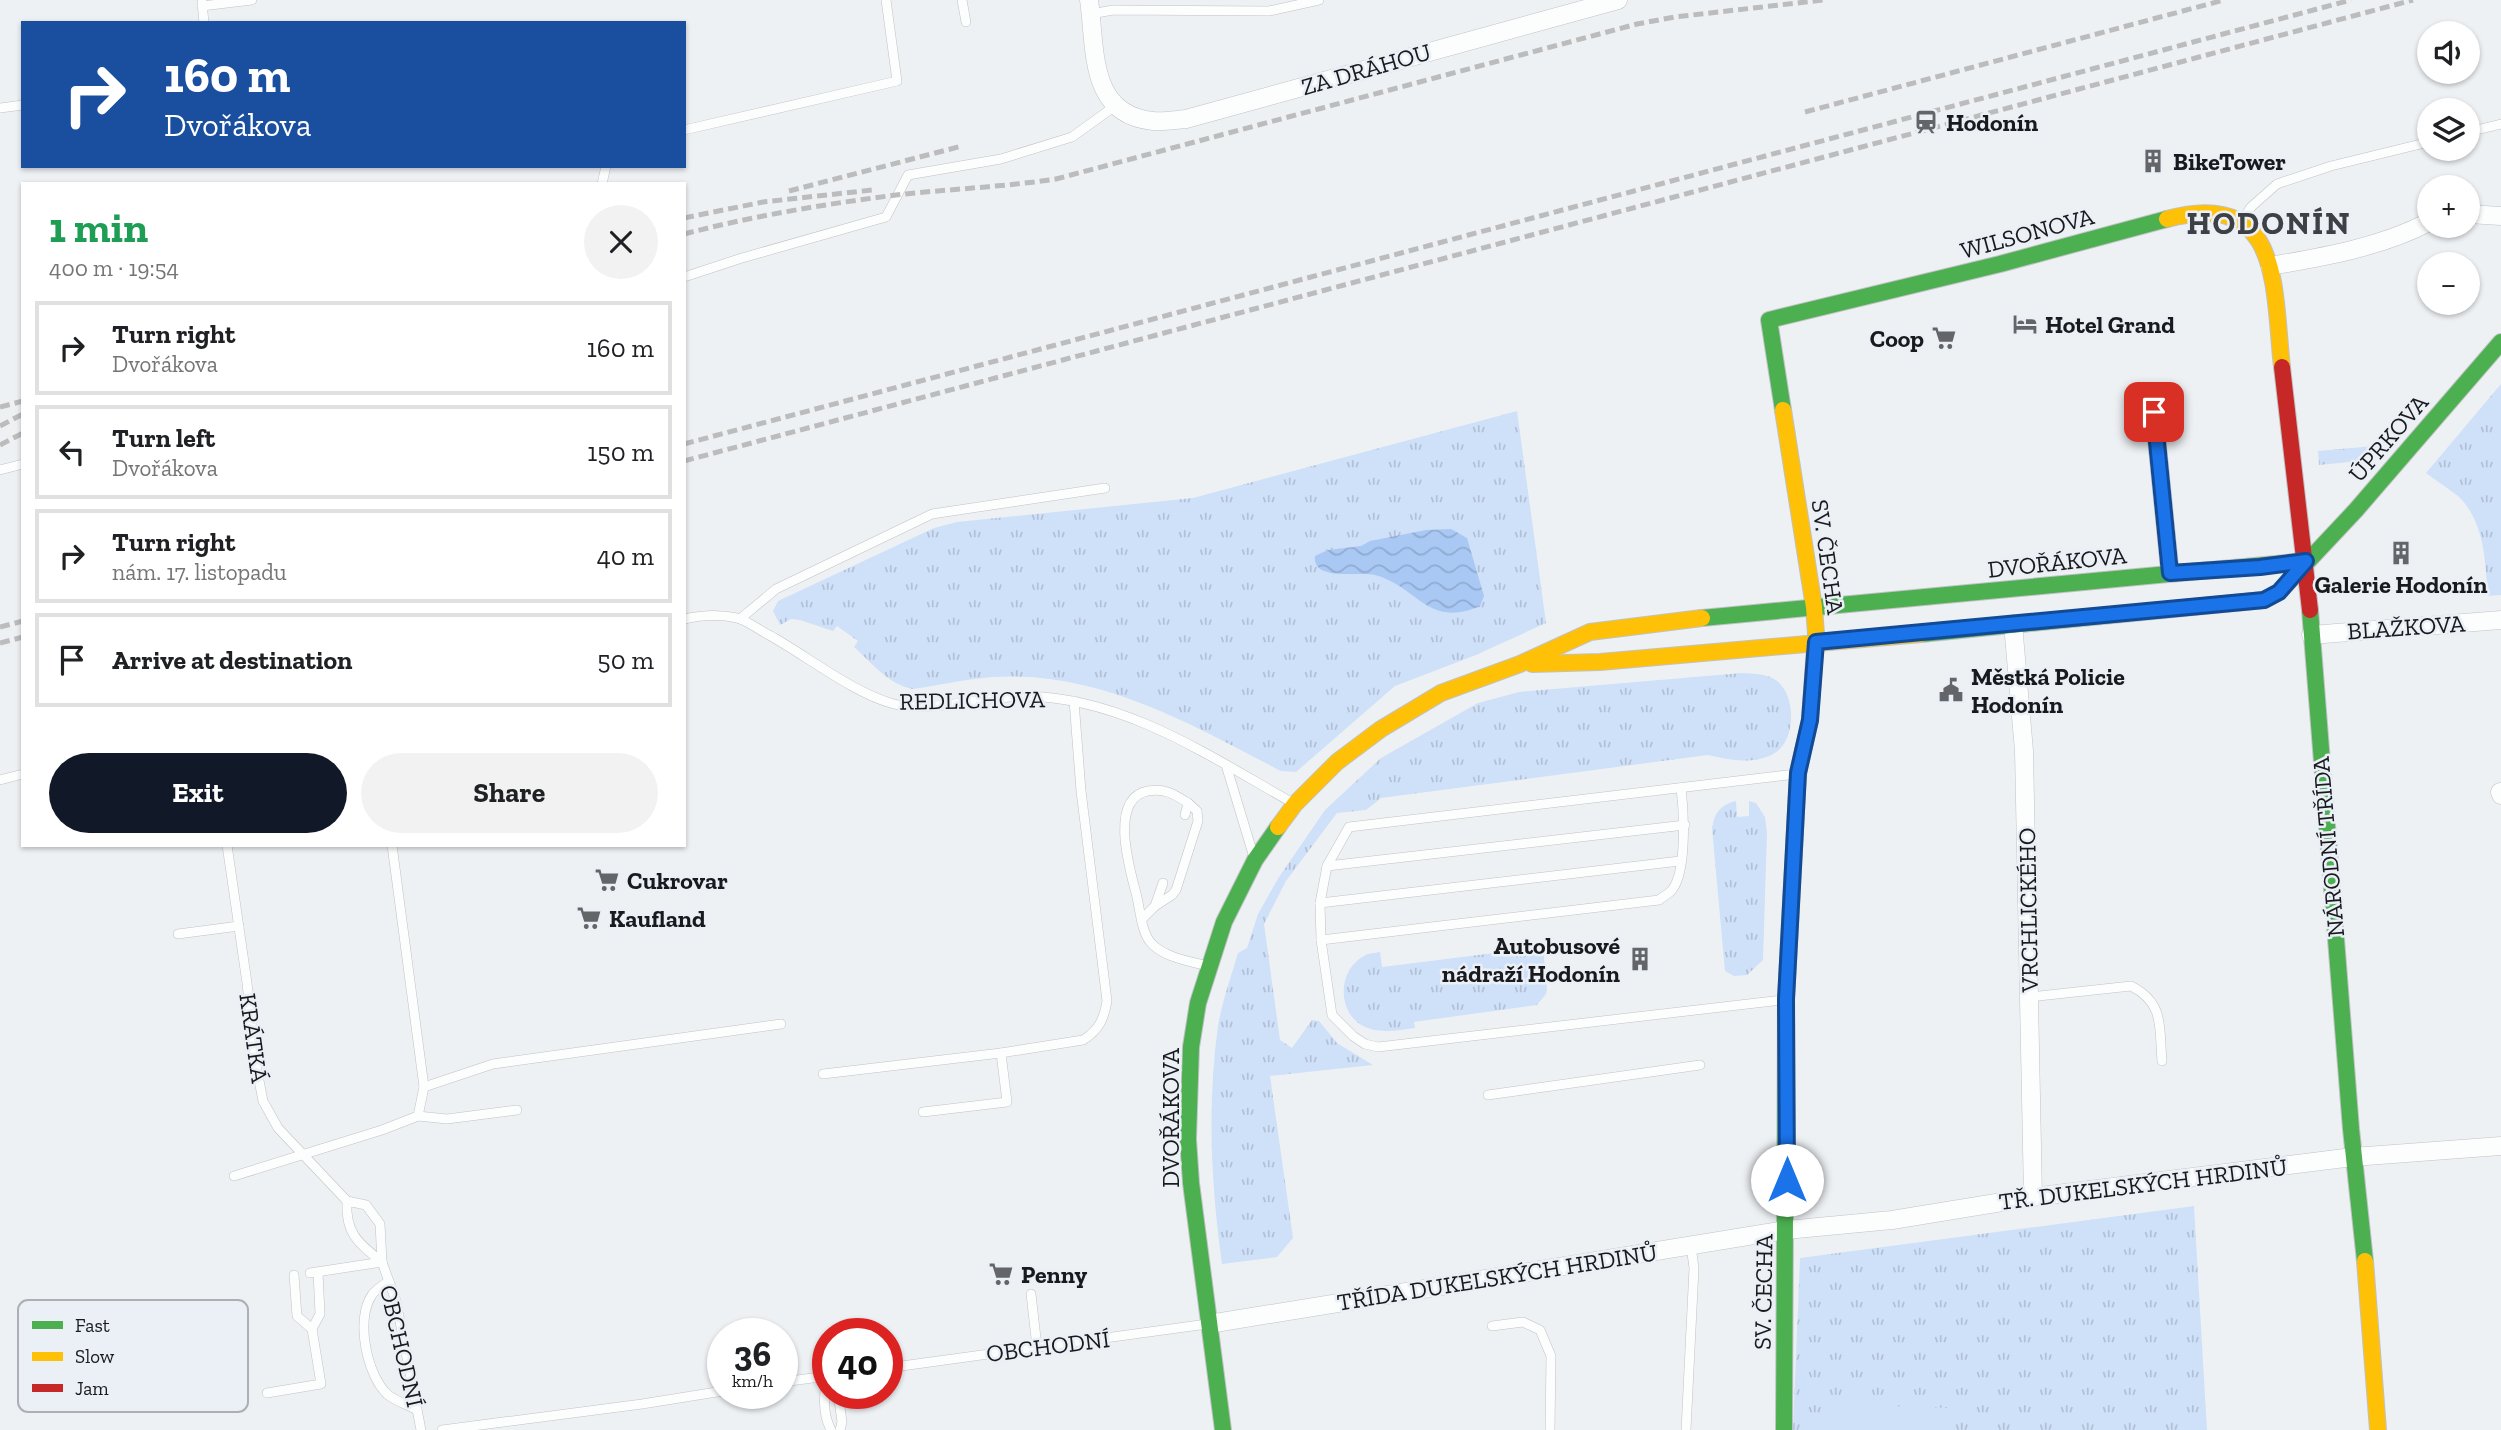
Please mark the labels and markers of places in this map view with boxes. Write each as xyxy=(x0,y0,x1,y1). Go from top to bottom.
station icon: Hodonín xyxy=(1912,108,1940,136)
place label: Hodonín xyxy=(1946,108,2038,137)
building icon: BikeTower xyxy=(2139,147,2167,175)
place label: BikeTower xyxy=(2173,147,2286,176)
hotel icon: Hotel Grand xyxy=(2011,310,2039,338)
place label: Hotel Grand xyxy=(2045,310,2175,339)
place label: Coop xyxy=(1870,324,1924,353)
supermarket icon: Coop xyxy=(1930,324,1958,352)
pin xyxy=(2124,382,2184,442)
building icon: Galerie Hodonín xyxy=(2387,539,2415,567)
place label: Galerie Hodonín xyxy=(2314,570,2488,599)
place label: Městká Policie Hodonín xyxy=(1971,662,2125,719)
public building icon: Městká Policie Hodonín xyxy=(1937,676,1965,704)
supermarket icon: Cukrovar xyxy=(593,866,621,894)
place label: Cukrovar xyxy=(627,866,728,895)
supermarket icon: Kaufland xyxy=(575,904,603,932)
place label: Kaufland xyxy=(609,904,706,933)
place label: Autobusové nádraží Hodonín xyxy=(1442,931,1620,988)
building icon: Autobusové nádraží Hodonín xyxy=(1626,945,1654,973)
supermarket icon: Penny xyxy=(987,1260,1015,1288)
place label: Penny xyxy=(1021,1260,1087,1289)

